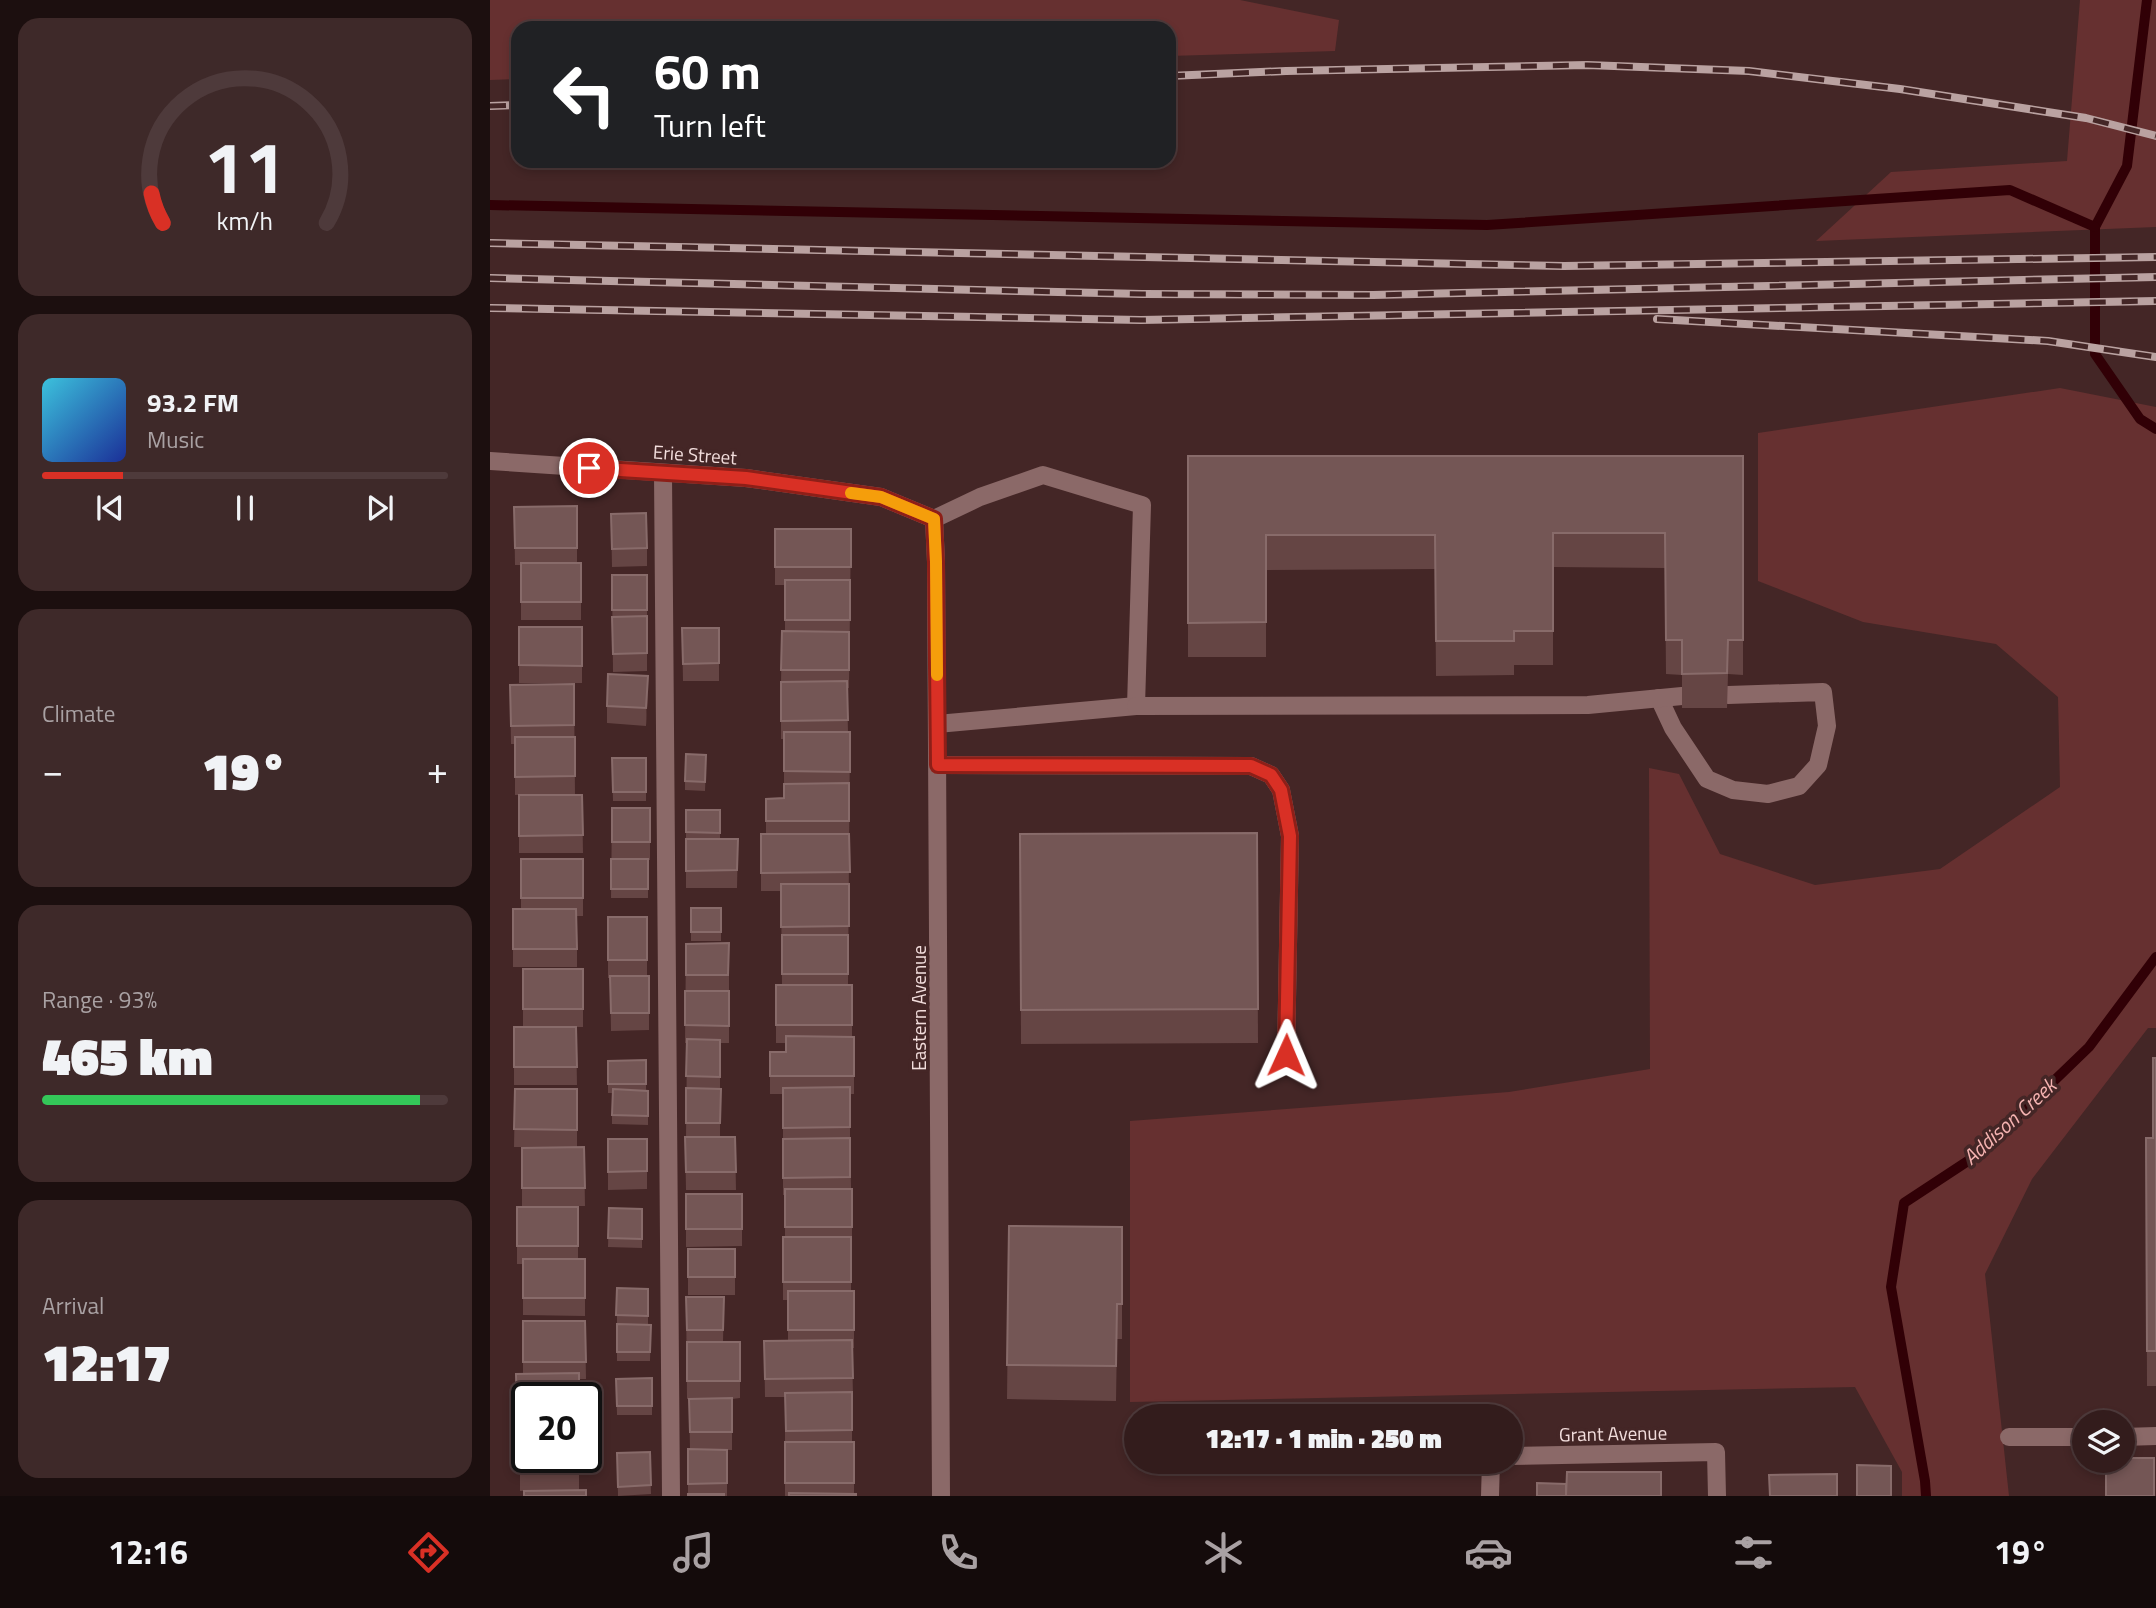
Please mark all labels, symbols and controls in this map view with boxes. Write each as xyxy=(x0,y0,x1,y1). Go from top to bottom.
text: 60 m xyxy=(654,33,761,108)
icon: left xyxy=(539,49,630,140)
text: Turn left xyxy=(654,101,766,149)
text: 11 xyxy=(204,111,286,221)
text: km/h xyxy=(217,202,273,240)
text: 93.2 FM xyxy=(147,383,239,422)
text: Music xyxy=(147,422,204,457)
street label: Erie Street xyxy=(652,437,738,471)
pin xyxy=(559,438,619,498)
icon: arrive xyxy=(570,449,608,487)
icon: previous xyxy=(91,489,129,527)
icon: pause xyxy=(226,489,264,527)
icon: next xyxy=(361,489,399,527)
text: Climate xyxy=(42,696,115,731)
text: 19° xyxy=(202,731,288,810)
text: − xyxy=(42,741,63,799)
text: + xyxy=(427,741,448,799)
street label: Eastern Avenue xyxy=(904,945,933,1071)
text: Range · 93% xyxy=(42,982,157,1017)
text: 465 km xyxy=(42,1016,213,1095)
position arrow xyxy=(1249,1018,1323,1092)
water label: Addison Creek xyxy=(1955,1068,2065,1172)
text: Arrival xyxy=(42,1288,104,1323)
text: 12:17 xyxy=(42,1322,171,1401)
speed limit sign: 20 xyxy=(511,1382,602,1473)
map controls xyxy=(2072,1410,2135,1473)
button: layers xyxy=(2072,1410,2135,1473)
street label: Grant Avenue xyxy=(1559,1418,1667,1448)
text: 12:17 · 1 min · 250 m xyxy=(1205,1419,1442,1458)
text: 12:16 xyxy=(108,1528,188,1576)
icon: directions xyxy=(404,1528,453,1577)
icon: music xyxy=(669,1528,718,1577)
icon: phone xyxy=(934,1528,983,1577)
icon: climate xyxy=(1199,1528,1248,1577)
icon: car xyxy=(1464,1528,1513,1577)
icon: filters xyxy=(1729,1528,1778,1577)
text: 19° xyxy=(1994,1528,2048,1576)

